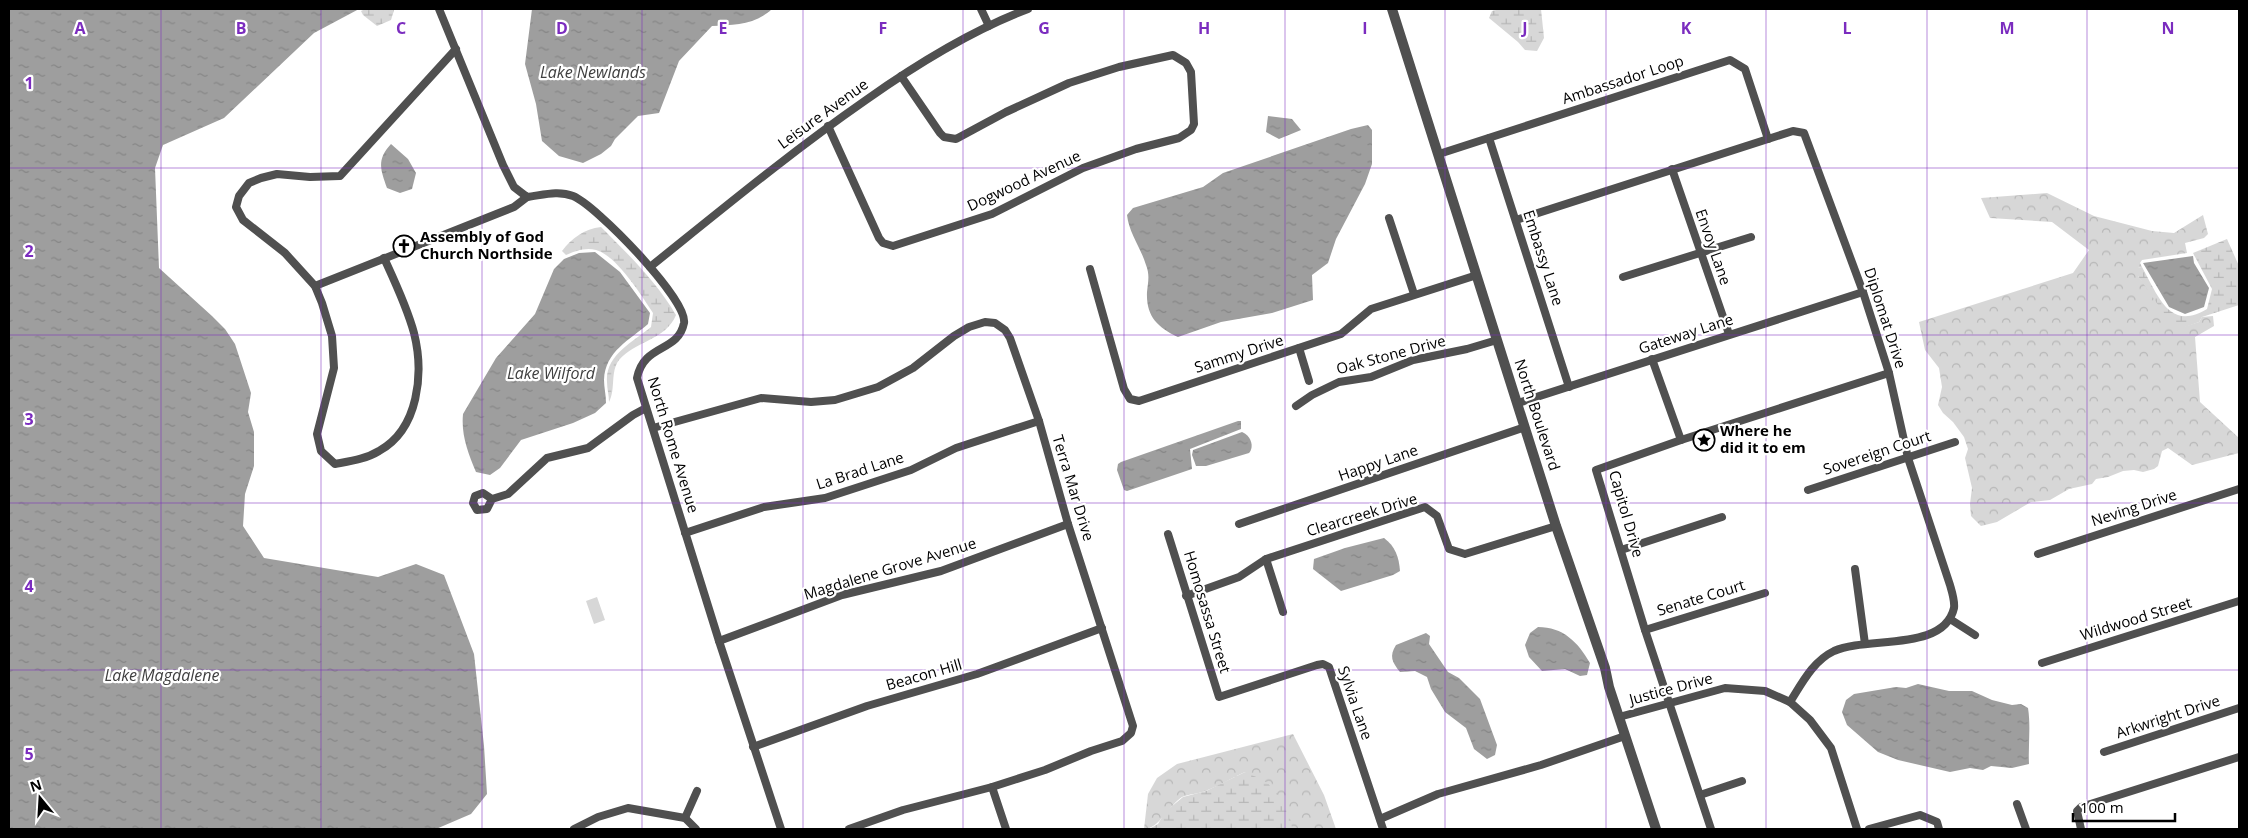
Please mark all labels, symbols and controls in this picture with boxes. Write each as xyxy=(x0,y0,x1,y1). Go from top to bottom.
text: A xyxy=(74,17,86,39)
text: B xyxy=(236,17,246,39)
text: C xyxy=(396,17,406,39)
text: D xyxy=(556,17,568,39)
text: E xyxy=(719,17,728,39)
text: F xyxy=(879,17,887,39)
text: G xyxy=(1038,17,1050,39)
text: H xyxy=(1198,17,1210,39)
text: I xyxy=(1362,17,1368,39)
text: J xyxy=(1520,17,1528,39)
text: K xyxy=(1681,17,1692,39)
text: L xyxy=(1842,17,1852,39)
text: M xyxy=(1999,17,2015,39)
text: N xyxy=(2161,17,2175,39)
street label: Ambassador Loop xyxy=(1559,50,1686,108)
water label: Lake Newlands xyxy=(540,61,646,83)
text: 1 xyxy=(24,72,34,94)
street label: Leisure Avenue xyxy=(773,74,872,153)
street label: Dogwood Avenue xyxy=(964,145,1084,215)
street label: Envoy Lane xyxy=(1692,206,1736,287)
street label: Embassy Lane xyxy=(1519,207,1569,308)
place label: Assembly of God Church Northside xyxy=(420,226,553,263)
church icon: Assembly of God Church Northside xyxy=(392,234,416,258)
text: 2 xyxy=(24,240,34,262)
street label: Diplomat Drive xyxy=(1860,265,1912,371)
street label: Gateway Lane xyxy=(1636,308,1735,358)
street label: Sammy Drive xyxy=(1192,329,1286,377)
street label: Oak Stone Drive xyxy=(1334,330,1448,378)
street label: North Boulevard xyxy=(1510,356,1565,473)
water label: Lake Wilford xyxy=(507,362,596,384)
street label: North Rome Avenue xyxy=(644,374,704,515)
text: 3 xyxy=(24,408,34,430)
place label: Where he did it to em xyxy=(1720,420,1806,457)
street label: Sovereign Court xyxy=(1820,425,1933,479)
place icon: Where he did it to em xyxy=(1692,428,1716,452)
street label: Terra Mar Drive xyxy=(1048,432,1100,543)
street label: Happy Lane xyxy=(1335,439,1420,485)
street label: La Brad Lane xyxy=(813,446,906,494)
street label: Capitol Drive xyxy=(1605,468,1649,560)
street label: Neving Drive xyxy=(2088,484,2179,530)
street label: Clearcreek Drive xyxy=(1304,488,1420,540)
street label: Magdalene Grove Avenue xyxy=(801,532,978,604)
street label: Homosassa Street xyxy=(1180,548,1236,675)
street label: Senate Court xyxy=(1654,574,1747,620)
text: 4 xyxy=(24,575,34,597)
street label: Wildwood Street xyxy=(2078,592,2194,644)
street label: Beacon Hill xyxy=(883,654,964,694)
street label: Sylvia Lane xyxy=(1334,663,1378,742)
water label: Lake Magdalene xyxy=(105,664,219,686)
street label: Justice Drive xyxy=(1625,667,1715,709)
street label: Arkwright Drive xyxy=(2113,690,2222,742)
text: 5 xyxy=(24,743,34,765)
north arrow xyxy=(15,773,65,823)
text: N xyxy=(27,774,44,796)
scale bar xyxy=(2073,790,2176,822)
text: 100 m xyxy=(2080,797,2124,817)

